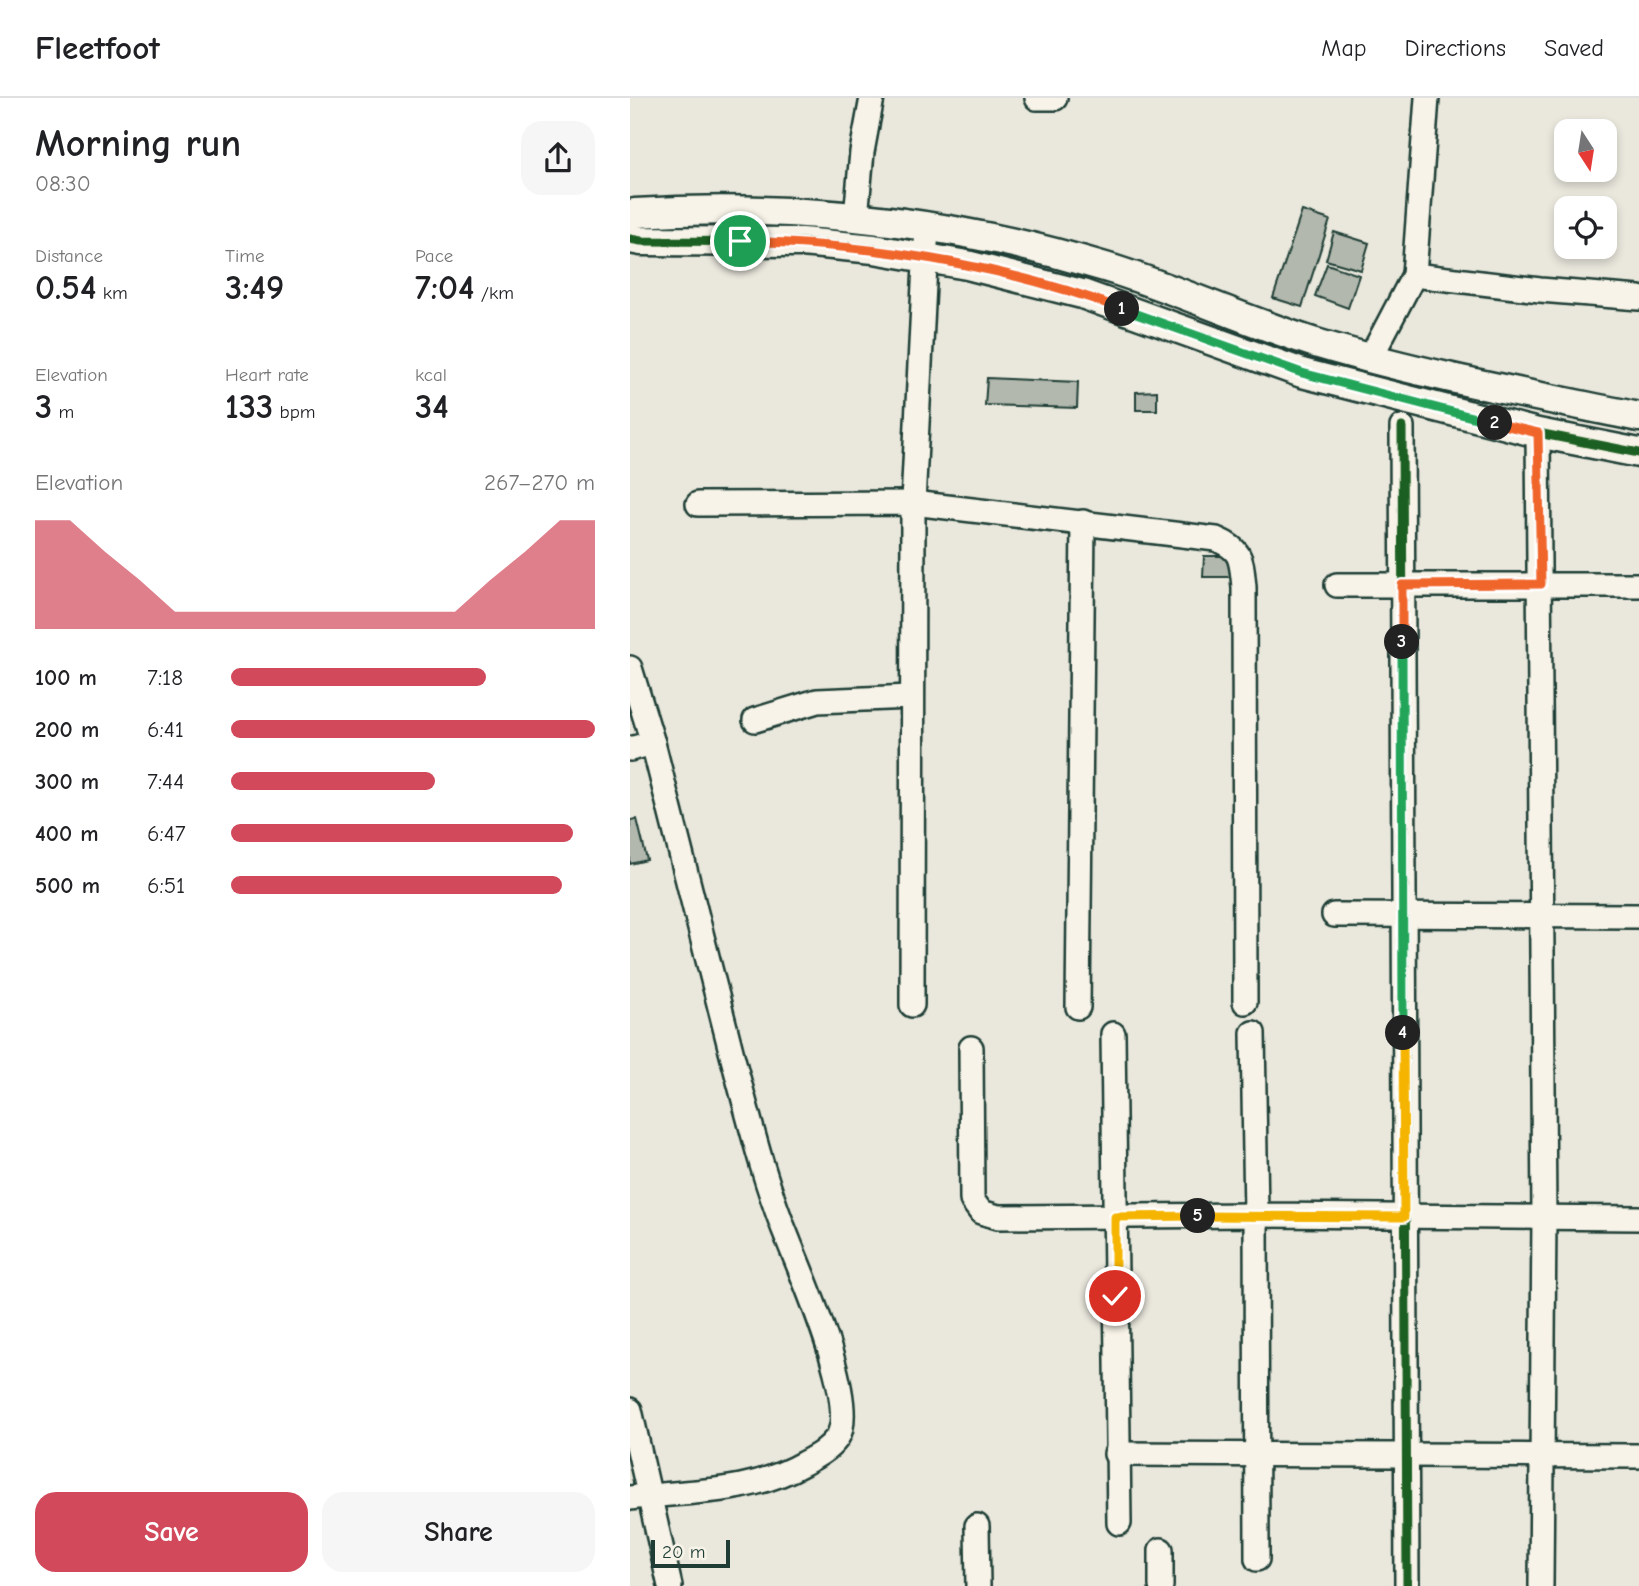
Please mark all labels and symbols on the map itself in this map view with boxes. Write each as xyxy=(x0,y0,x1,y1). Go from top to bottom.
north arrow xyxy=(1554,119,1617,182)
pin xyxy=(710,211,770,271)
pin: 1 xyxy=(1105,292,1140,326)
pin: 2 xyxy=(1478,406,1512,440)
pin: 3 xyxy=(1384,624,1420,660)
pin: 4 xyxy=(1386,1016,1420,1051)
pin: 5 xyxy=(1180,1198,1216,1234)
pin xyxy=(1085,1266,1145,1326)
scale bar xyxy=(651,1537,730,1569)

